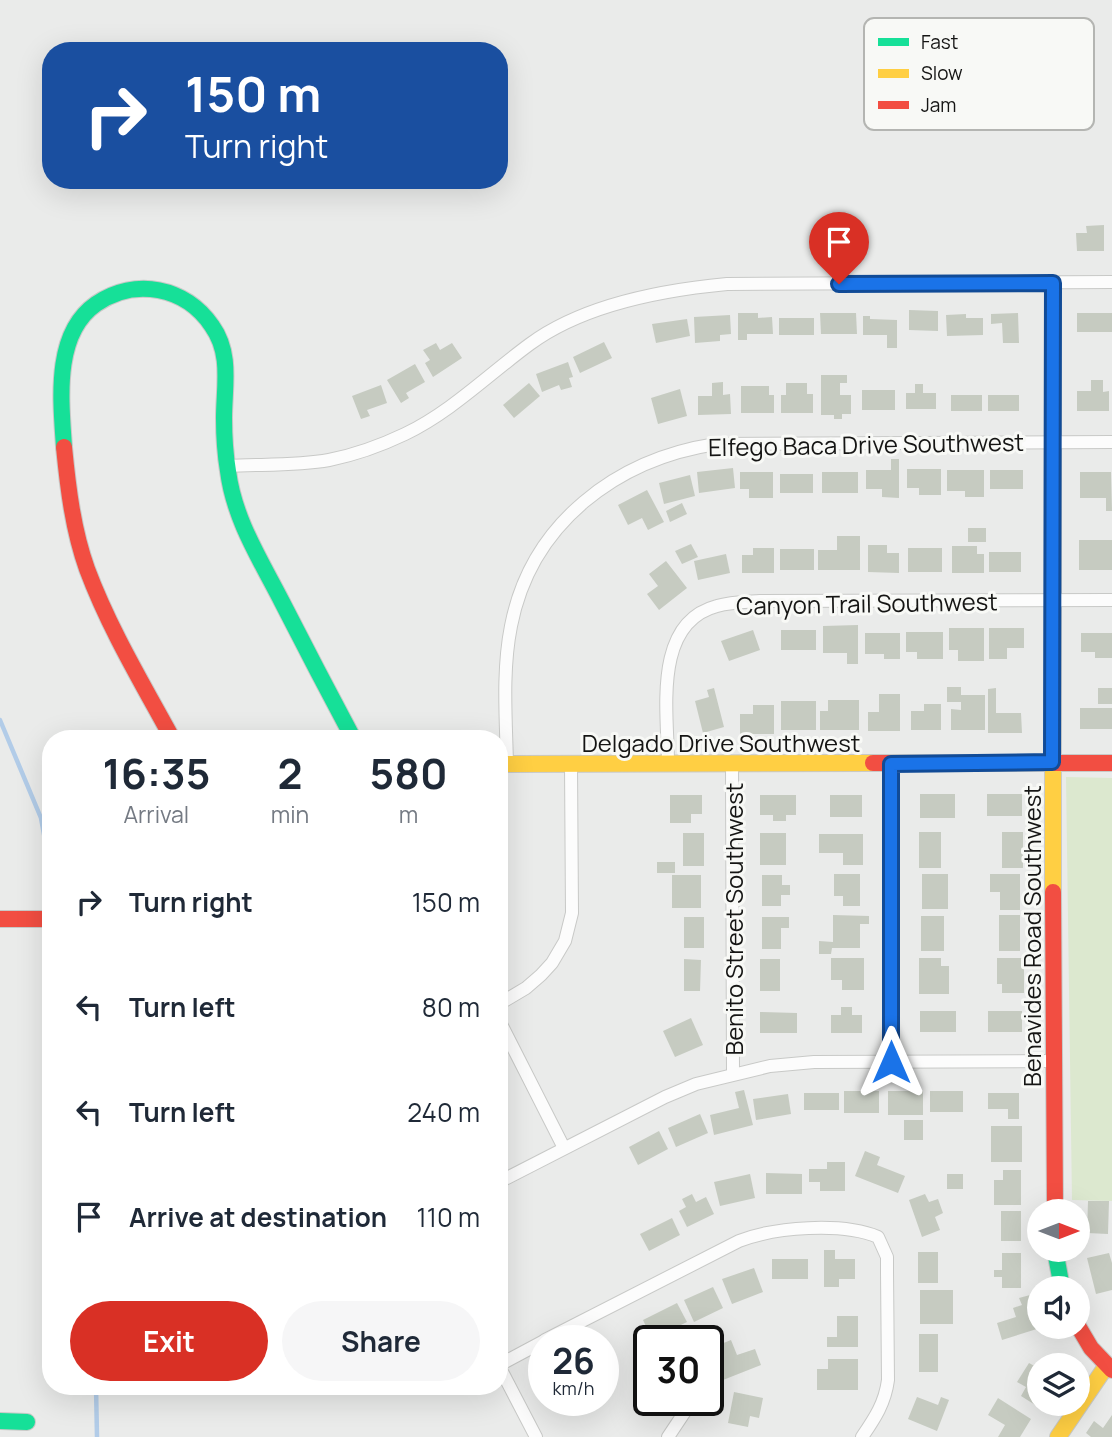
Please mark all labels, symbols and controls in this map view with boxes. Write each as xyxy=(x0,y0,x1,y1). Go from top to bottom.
legend xyxy=(864,18,1094,130)
text: Fast xyxy=(921,29,958,55)
text: 150 m xyxy=(185,60,321,127)
text: Slow xyxy=(921,60,963,86)
icon: right xyxy=(70,70,161,161)
text: Jam xyxy=(921,92,956,118)
text: Turn right xyxy=(185,124,328,168)
pin xyxy=(809,212,869,284)
icon: arrive xyxy=(820,223,858,261)
street label: Elfego Baca Drive Southwest xyxy=(708,425,1024,463)
street label: Canyon Trail Southwest xyxy=(736,584,998,622)
street label: Delgado Drive Southwest xyxy=(582,726,860,759)
text: 16:35 xyxy=(102,744,210,802)
text: 2 xyxy=(277,744,302,802)
text: 580 xyxy=(370,744,448,802)
street label: Benito Street Southwest xyxy=(717,783,750,1055)
street label: Benavides Road Southwest xyxy=(1015,785,1048,1087)
text: Arrival xyxy=(124,798,189,830)
text: min xyxy=(271,798,309,830)
text: m xyxy=(399,798,418,830)
icon: right xyxy=(70,883,108,921)
text: Turn right xyxy=(129,884,253,920)
text: 150 m xyxy=(412,884,480,920)
icon: left xyxy=(70,988,108,1026)
text: Turn left xyxy=(129,989,236,1025)
text: 80 m xyxy=(422,989,480,1025)
position arrow xyxy=(854,1025,928,1099)
icon: left xyxy=(70,1093,108,1131)
text: Turn left xyxy=(129,1094,236,1130)
text: 240 m xyxy=(407,1094,480,1130)
icon: arrive xyxy=(70,1198,108,1236)
text: Arrive at destination xyxy=(129,1199,387,1235)
text: 110 m xyxy=(417,1199,480,1235)
north arrow xyxy=(1027,1199,1090,1262)
map controls xyxy=(1027,1199,1090,1416)
button: sound xyxy=(1027,1276,1090,1339)
button: Exit xyxy=(70,1301,268,1381)
button: Share xyxy=(282,1301,480,1381)
speed limit sign: 30 xyxy=(633,1325,724,1416)
text: 26 xyxy=(552,1337,595,1385)
button: layers xyxy=(1027,1353,1090,1416)
text: km/h xyxy=(553,1376,594,1400)

